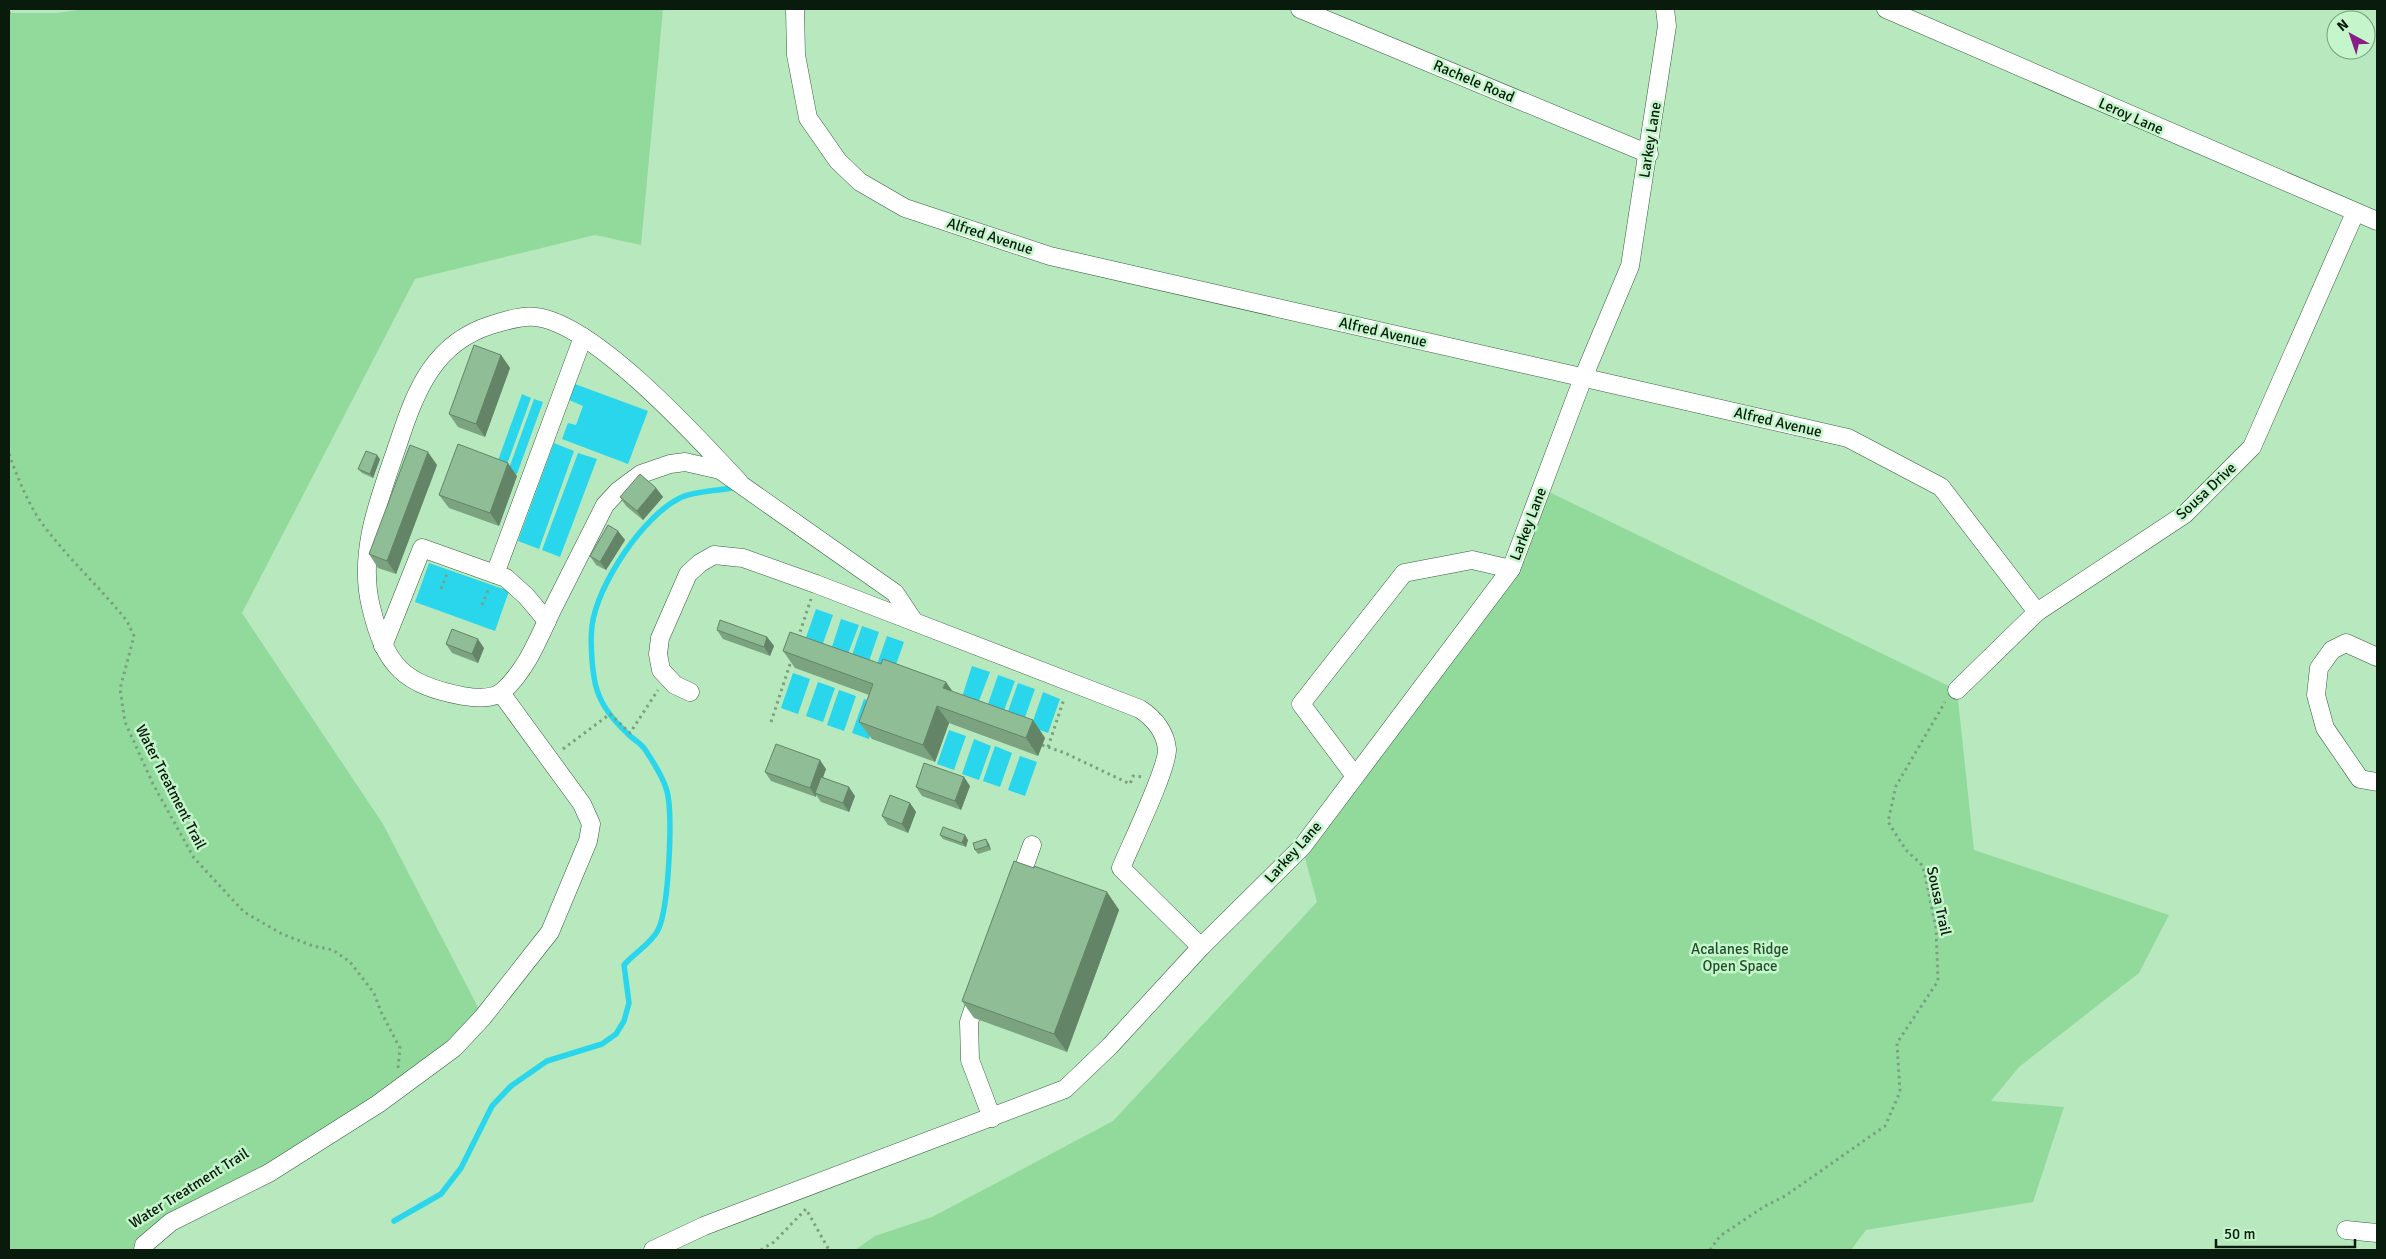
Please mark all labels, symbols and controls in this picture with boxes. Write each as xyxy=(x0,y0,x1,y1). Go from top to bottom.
north arrow xyxy=(2326,10,2376,60)
text: N xyxy=(2334,16,2352,35)
street label: Rachele Road xyxy=(1431,56,1517,106)
street label: Leroy Lane xyxy=(2096,94,2166,138)
street label: Larkey Lane xyxy=(1635,101,1665,179)
street label: Alfred Avenue xyxy=(945,214,1035,258)
street label: Alfred Avenue xyxy=(1337,313,1429,351)
street label: Alfred Avenue xyxy=(1732,403,1824,441)
street label: Sousa Drive xyxy=(2172,459,2240,523)
street label: Larkey Lane xyxy=(1506,485,1550,563)
street label: Water Treatment Trail xyxy=(132,722,210,852)
street label: Larkey Lane xyxy=(1261,818,1325,886)
street label: Sousa Trail xyxy=(1923,865,1955,937)
park label: Acalanes Ridge Open Space xyxy=(1691,940,1789,975)
street label: Water Treatment Trail xyxy=(126,1144,252,1232)
scale bar xyxy=(2216,1216,2355,1248)
text: 50 m xyxy=(2224,1225,2255,1243)

